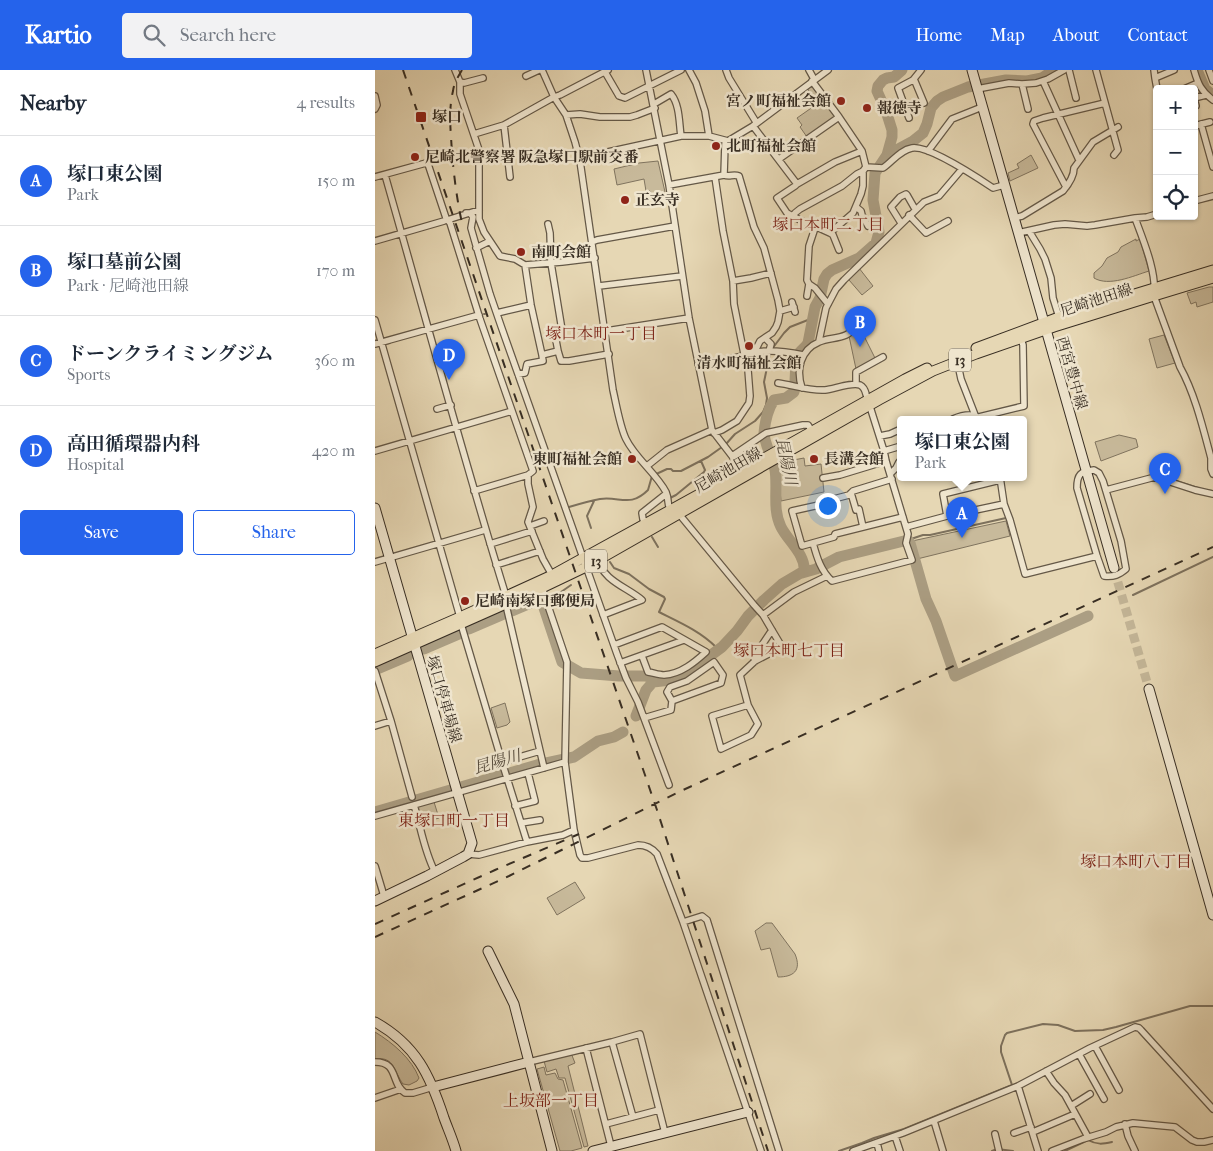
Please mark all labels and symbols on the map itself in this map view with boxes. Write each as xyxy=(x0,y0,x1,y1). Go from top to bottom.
place label: 宮ノ町福祉会館 xyxy=(726,92,831,110)
marker: 宮ノ町福祉会館 xyxy=(835,95,847,107)
place label: 報徳寺 xyxy=(877,99,922,117)
marker: 報徳寺 xyxy=(861,102,873,114)
place label: 塚口 xyxy=(432,108,462,126)
marker: 塚口 xyxy=(414,110,428,124)
place label: 北町福祉会館 xyxy=(726,137,816,155)
marker: 北町福祉会館 xyxy=(710,140,722,152)
place label: 尼崎北警察署 阪急塚口駅前交番 xyxy=(425,148,639,166)
marker: 尼崎北警察署 阪急塚口駅前交番 xyxy=(409,151,421,163)
place label: 正玄寺 xyxy=(635,191,680,209)
marker: 正玄寺 xyxy=(619,194,631,206)
district label: 塚口本町二丁目 xyxy=(772,215,884,234)
place label: 南町会館 xyxy=(531,243,591,261)
marker: 南町会館 xyxy=(515,246,527,258)
street label: 尼崎池田線 xyxy=(1058,280,1134,320)
pin: B xyxy=(844,306,876,347)
district label: 塚口本町一丁目 xyxy=(545,324,657,343)
street label: 西宮豊中線 xyxy=(1053,334,1091,412)
pin: D xyxy=(433,339,465,380)
marker: 清水町福祉会館 xyxy=(743,340,755,352)
road number: 13 xyxy=(949,348,971,372)
place label: 清水町福祉会館 xyxy=(696,354,802,372)
water label: 昆陽川 xyxy=(772,436,801,489)
street label: 尼崎池田線 xyxy=(691,443,765,497)
place label: 東町福祉会館 xyxy=(532,450,622,468)
place label: 長溝会館 xyxy=(824,450,884,468)
marker: 東町福祉会館 xyxy=(626,453,638,465)
marker: 長溝会館 xyxy=(808,453,820,465)
pin: C xyxy=(1149,453,1181,494)
your location xyxy=(815,493,841,519)
pin: A xyxy=(946,497,978,538)
road number: 13 xyxy=(585,550,607,572)
place label: 尼崎南塚口郵便局 xyxy=(475,592,595,610)
marker: 尼崎南塚口郵便局 xyxy=(459,595,471,607)
district label: 塚口本町七丁目 xyxy=(733,641,845,660)
street label: 塚口停車場線 xyxy=(423,653,465,745)
water label: 昆陽川 xyxy=(471,745,525,777)
district label: 東塚口町一丁目 xyxy=(398,811,510,830)
district label: 塚口本町八丁目 xyxy=(1080,852,1192,871)
district label: 上坂部一丁目 xyxy=(503,1091,599,1110)

